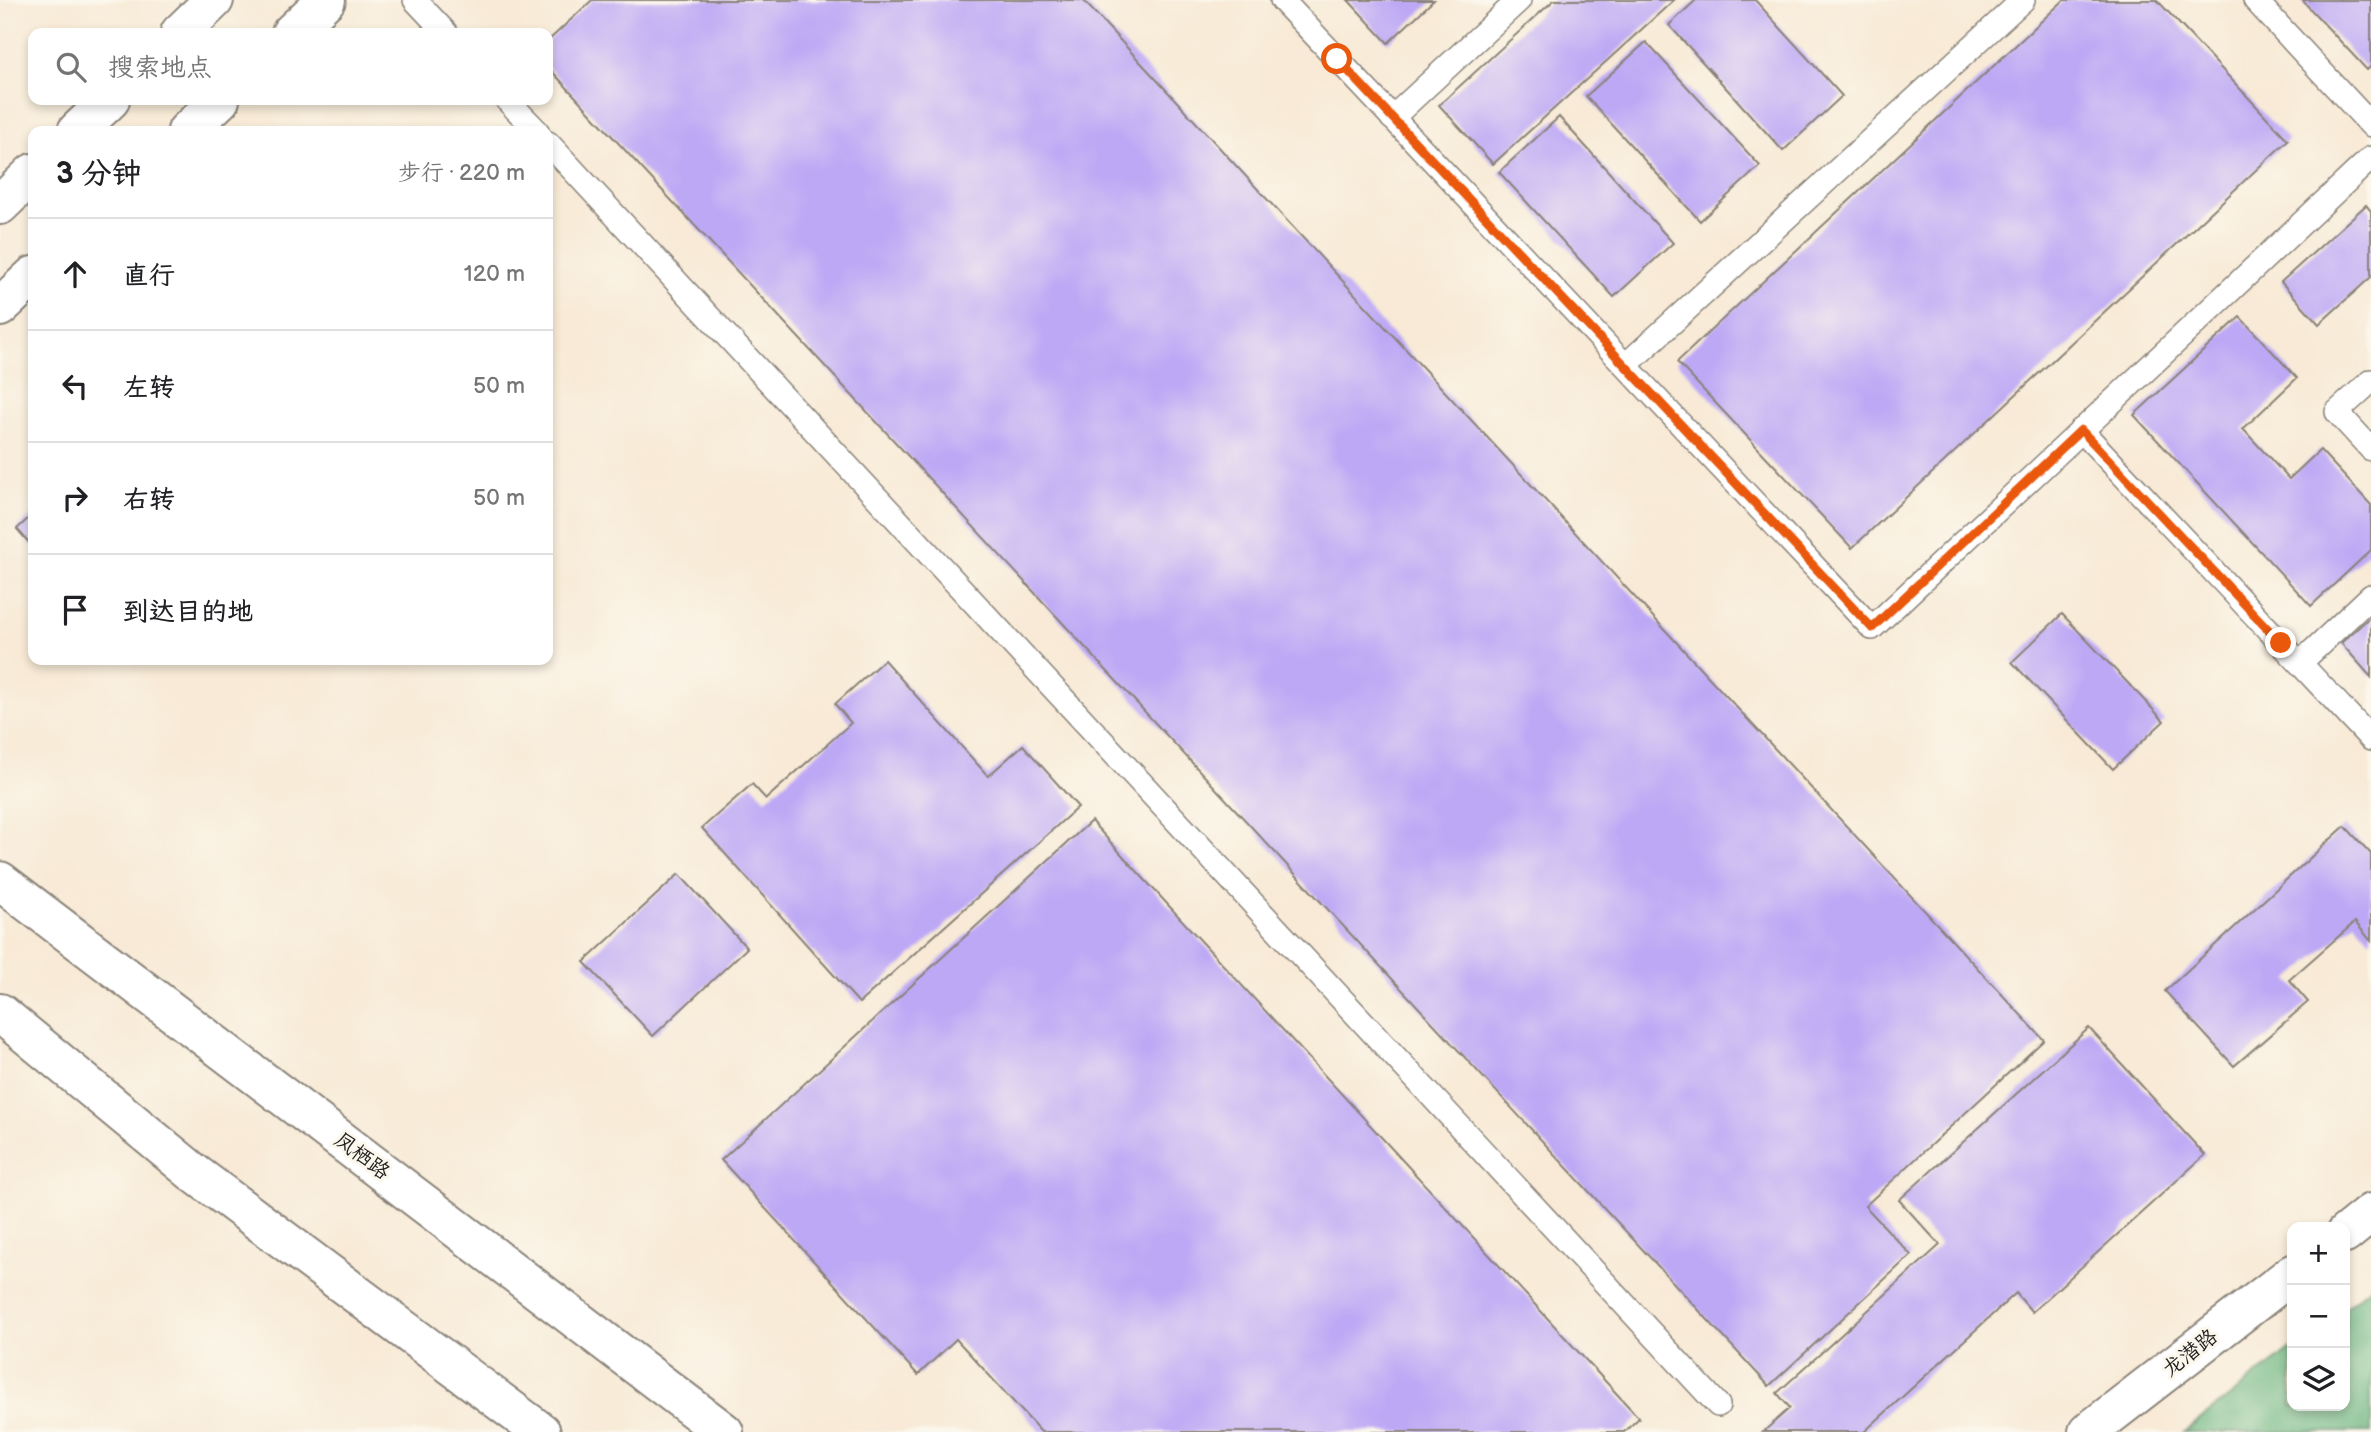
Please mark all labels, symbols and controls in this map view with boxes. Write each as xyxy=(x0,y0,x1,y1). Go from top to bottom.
search box xyxy=(28,28,553,105)
route start xyxy=(1321,43,1352,74)
icon: search xyxy=(52,48,90,86)
text: 搜索地点 xyxy=(108,53,212,84)
text: 3 分钟 xyxy=(56,156,142,192)
text: 步行 · 220 m xyxy=(398,159,525,187)
icon: ahead xyxy=(56,255,94,293)
text: 120 m xyxy=(464,260,525,288)
text: 直行 xyxy=(123,261,175,292)
icon: left xyxy=(56,367,94,405)
text: 50 m xyxy=(473,372,525,400)
text: 左转 xyxy=(123,373,175,404)
icon: right xyxy=(56,479,94,517)
text: 50 m xyxy=(473,484,525,512)
text: 右转 xyxy=(123,485,175,516)
icon: arrive xyxy=(56,591,94,629)
text: 到达目的地 xyxy=(123,597,253,628)
route end xyxy=(2265,627,2296,658)
street label: 凤栖路 xyxy=(329,1127,395,1185)
map controls xyxy=(2287,1222,2350,1411)
button: + xyxy=(2287,1222,2350,1285)
button: − xyxy=(2287,1285,2350,1348)
street label: 龙潜路 xyxy=(2157,1324,2223,1382)
button: layers xyxy=(2287,1348,2350,1411)

